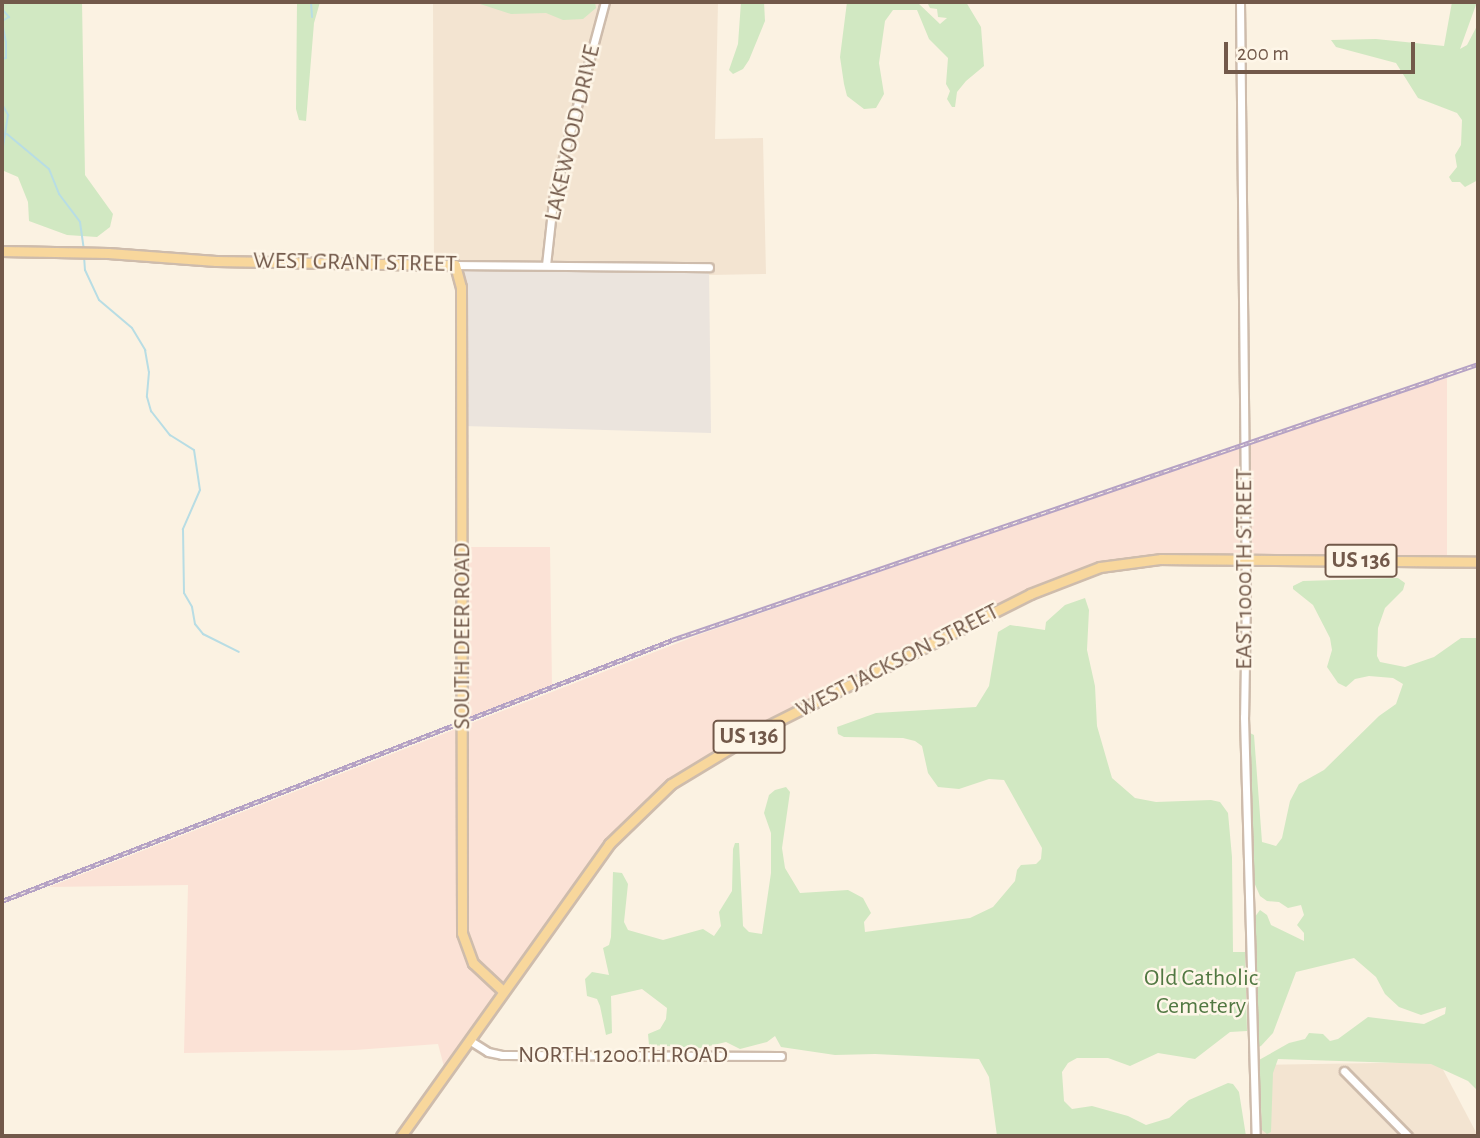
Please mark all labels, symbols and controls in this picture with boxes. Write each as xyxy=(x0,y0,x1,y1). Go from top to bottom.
scale bar xyxy=(1228,28,1419,72)
street label: LAKEWOOD DRIVE xyxy=(539,42,607,224)
text: 200 m xyxy=(1237,43,1289,64)
street label: WEST GRANT STREET xyxy=(253,247,457,279)
street label: EAST 1000TH STREET xyxy=(1231,468,1259,670)
road number: US 136 xyxy=(1324,541,1398,580)
street label: SOUTH DEER ROAD xyxy=(449,542,477,730)
street label: WEST JACKSON STREET xyxy=(792,597,1004,725)
road number: US 136 xyxy=(712,718,786,757)
park label: Old Catholic Cemetery xyxy=(1144,965,1258,1021)
street label: NORTH 1200TH ROAD xyxy=(518,1042,728,1070)

